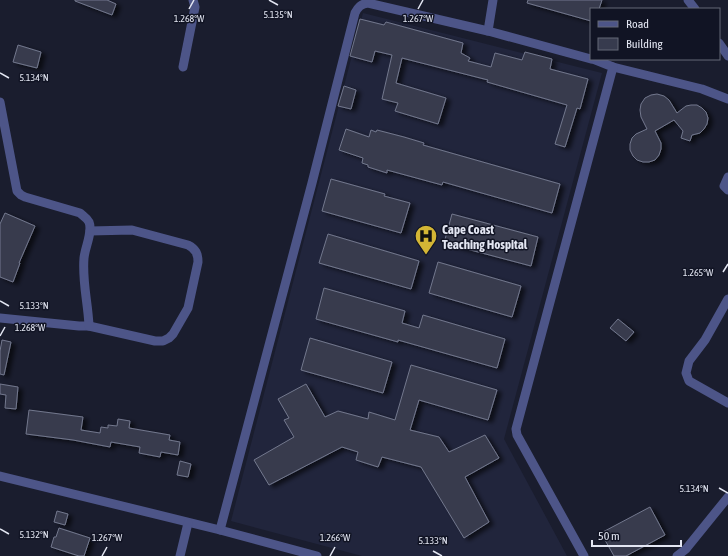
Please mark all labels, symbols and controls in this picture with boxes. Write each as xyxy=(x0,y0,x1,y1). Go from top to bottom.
legend xyxy=(590,8,720,60)
text: 5.135°N xyxy=(263,9,293,20)
text: 1.268°W xyxy=(174,13,205,24)
text: 1.267°W xyxy=(403,13,434,24)
text: Road xyxy=(626,17,649,31)
text: Building xyxy=(626,37,664,51)
text: 5.134°N xyxy=(19,72,49,83)
place label: Cape Coast Teaching Hospital xyxy=(442,222,528,252)
hospital icon: Cape Coast Teaching Hospital xyxy=(413,223,439,256)
text: 1.265°W xyxy=(683,267,714,278)
text: 5.133°N xyxy=(19,300,49,311)
text: 1.268°W xyxy=(15,322,46,333)
text: 5.134°N xyxy=(679,483,709,494)
scale bar xyxy=(592,522,681,548)
text: 5.132°N xyxy=(19,529,49,540)
text: 50 m xyxy=(598,529,620,543)
text: 1.267°W xyxy=(92,532,123,543)
text: 1.266°W xyxy=(320,532,351,543)
text: 5.133°N xyxy=(418,535,448,546)

